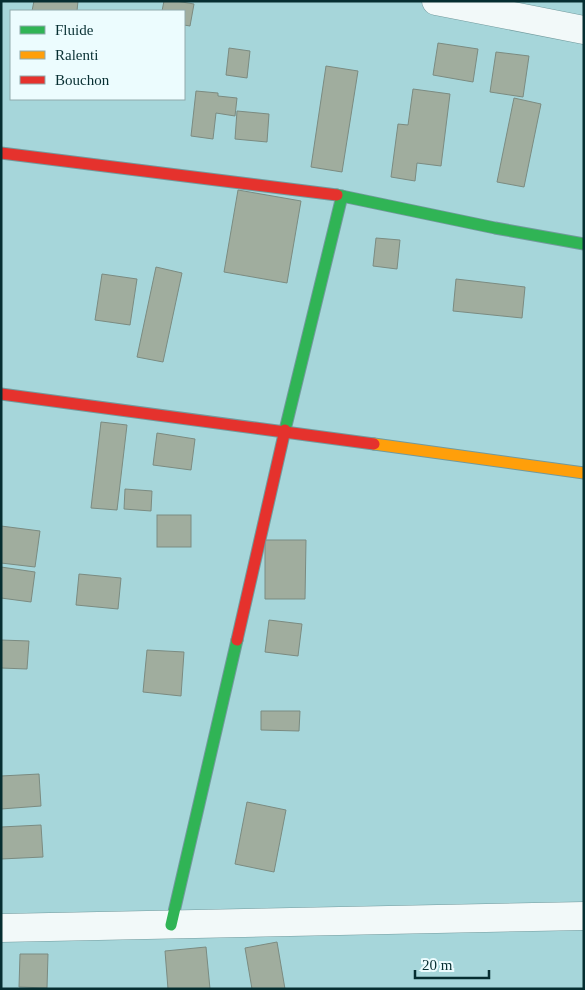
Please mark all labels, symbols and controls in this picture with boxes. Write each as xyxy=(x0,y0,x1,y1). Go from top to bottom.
legend xyxy=(10,10,185,100)
text: Fluide xyxy=(55,22,94,38)
text: Ralenti xyxy=(55,47,98,63)
text: Bouchon xyxy=(55,72,110,88)
scale bar xyxy=(415,948,489,980)
text: 20 m xyxy=(422,957,453,973)

